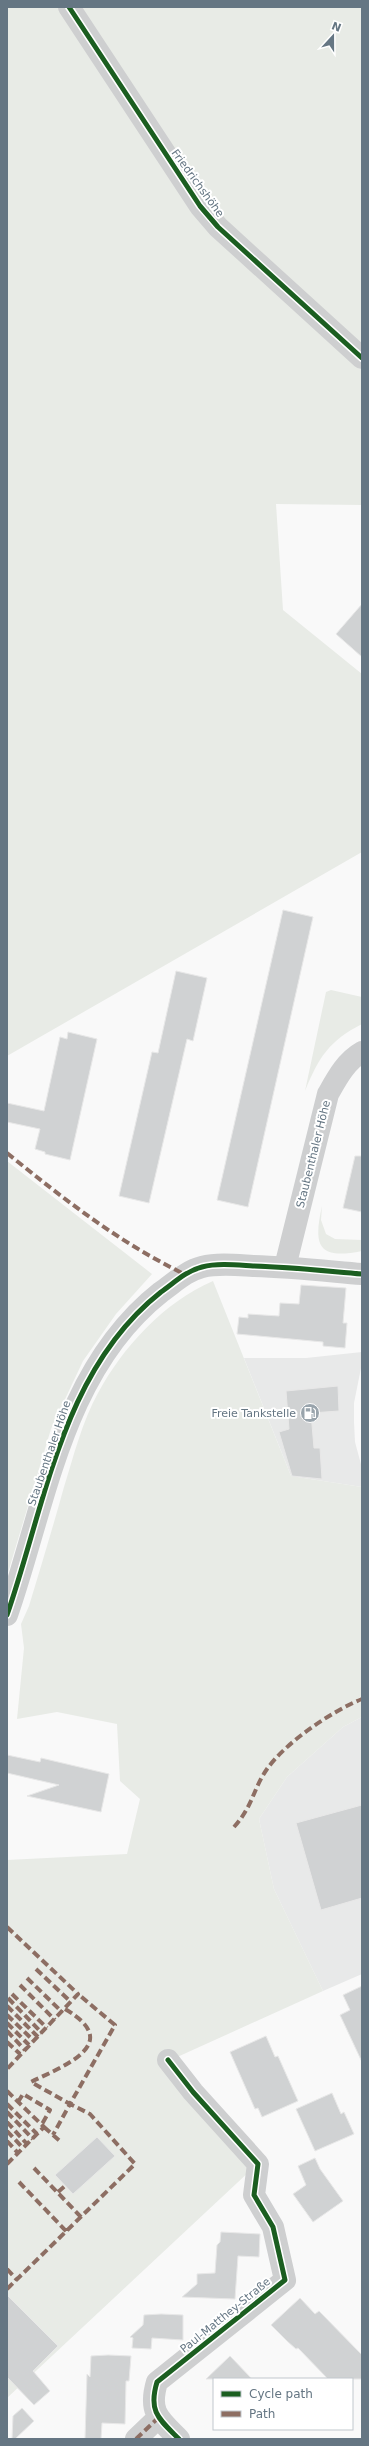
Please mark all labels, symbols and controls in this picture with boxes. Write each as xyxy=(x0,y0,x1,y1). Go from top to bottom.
north arrow xyxy=(313,16,353,56)
text: N xyxy=(330,19,343,35)
street label: Friedrichshöhe xyxy=(169,147,227,220)
street label: Staubenthaler Höhe xyxy=(294,1099,333,1209)
street label: Staubenthaler Höhe xyxy=(25,1399,74,1507)
fuel station icon: Freie Tankstelle xyxy=(299,1402,321,1424)
place label: Freie Tankstelle xyxy=(211,1407,296,1420)
street label: Paul-Matthey-Straße xyxy=(178,2275,273,2356)
legend xyxy=(213,2378,353,2430)
text: Cycle path xyxy=(249,2387,313,2401)
text: Path xyxy=(249,2407,275,2421)

